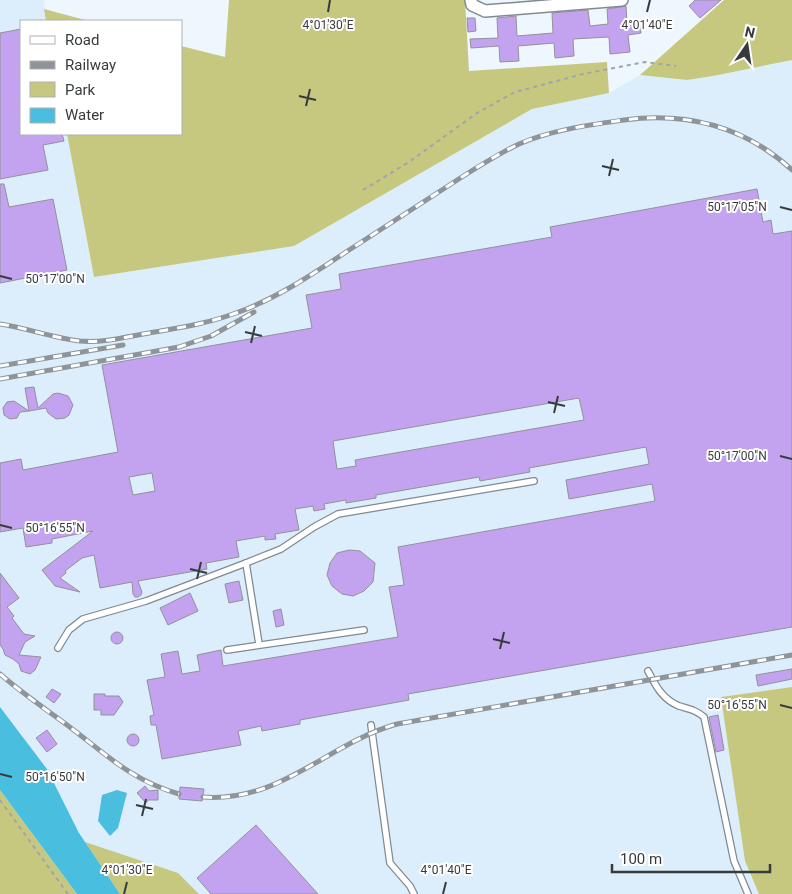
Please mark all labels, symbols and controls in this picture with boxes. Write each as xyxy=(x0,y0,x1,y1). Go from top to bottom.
text: 4°01'30"E xyxy=(303,18,354,32)
text: 4°01'40"E xyxy=(622,18,673,32)
legend xyxy=(20,20,182,135)
north arrow xyxy=(722,20,772,70)
text: N xyxy=(743,23,757,41)
text: Road xyxy=(65,31,99,49)
text: Railway xyxy=(65,56,116,74)
text: Park xyxy=(65,81,96,99)
text: Water xyxy=(65,106,104,124)
text: 50°17'05"N xyxy=(707,200,767,214)
text: 50°17'00"N xyxy=(25,272,85,286)
text: 50°17'00"N xyxy=(707,449,767,463)
text: 50°16'55"N xyxy=(25,521,85,535)
text: 50°16'55"N xyxy=(707,698,767,712)
text: 50°16'50"N xyxy=(25,770,85,784)
scale bar xyxy=(612,842,770,874)
text: 100 m xyxy=(620,850,662,868)
text: 4°01'30"E xyxy=(102,863,153,877)
text: 4°01'40"E xyxy=(421,863,472,877)

